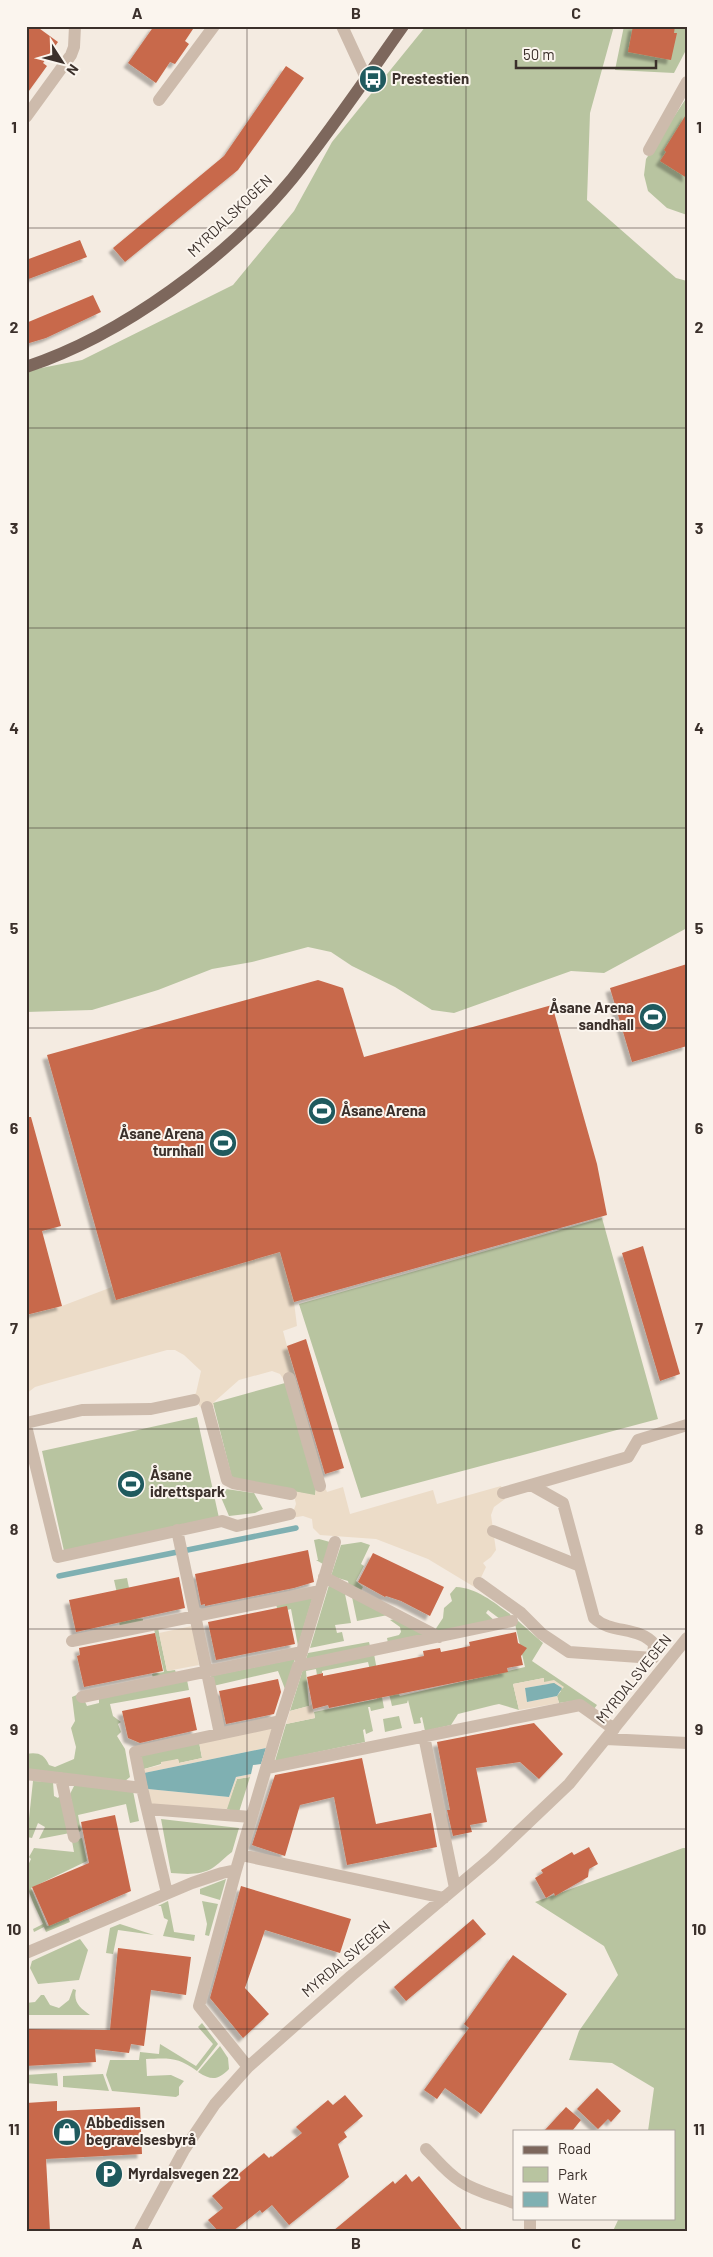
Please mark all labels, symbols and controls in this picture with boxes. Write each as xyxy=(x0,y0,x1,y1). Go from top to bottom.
text: A xyxy=(132,3,143,22)
text: B xyxy=(351,3,361,22)
text: C xyxy=(571,3,581,22)
north arrow xyxy=(38,38,88,88)
scale bar xyxy=(516,38,656,70)
text: 50 m xyxy=(523,45,555,63)
text: N xyxy=(63,61,83,79)
bus stop icon: Prestestien xyxy=(358,64,388,94)
place label: Prestestien xyxy=(392,69,469,87)
text: 1 xyxy=(11,117,17,136)
text: 1 xyxy=(696,117,702,136)
street label: MYRDALSKOGEN xyxy=(183,170,275,260)
text: 2 xyxy=(10,317,19,336)
text: 2 xyxy=(695,317,704,336)
text: 3 xyxy=(10,518,18,537)
text: 3 xyxy=(695,518,703,537)
text: 4 xyxy=(9,718,19,737)
text: 4 xyxy=(694,718,704,737)
text: 5 xyxy=(10,918,19,937)
text: 5 xyxy=(695,918,704,937)
place label: Åsane Arena sandhall xyxy=(549,998,634,1033)
sports icon: Åsane Arena sandhall xyxy=(638,1002,668,1032)
sports icon: Åsane Arena xyxy=(307,1096,337,1126)
place label: Åsane Arena xyxy=(341,1101,426,1119)
text: 6 xyxy=(10,1118,19,1137)
text: 6 xyxy=(695,1118,704,1137)
place label: Åsane Arena turnhall xyxy=(119,1124,204,1159)
sports icon: Åsane Arena turnhall xyxy=(208,1128,238,1158)
text: 7 xyxy=(10,1318,18,1337)
text: 7 xyxy=(695,1318,703,1337)
place label: Åsane idrettspark xyxy=(150,1465,225,1500)
sports icon: Åsane idrettspark xyxy=(116,1469,146,1499)
text: 8 xyxy=(10,1519,19,1538)
text: 8 xyxy=(695,1519,704,1538)
street label: MYRDALSVEGEN xyxy=(592,1630,675,1727)
text: 9 xyxy=(10,1719,18,1738)
text: 9 xyxy=(695,1719,703,1738)
street label: MYRDALSVEGEN xyxy=(298,1916,393,2000)
text: 10 xyxy=(7,1919,21,1938)
text: 10 xyxy=(692,1919,706,1938)
place label: Abbedissen begravelsesbyrå xyxy=(86,2113,196,2148)
shop icon: Abbedissen begravelsesbyrå xyxy=(52,2117,82,2147)
text: 11 xyxy=(8,2119,20,2138)
text: 11 xyxy=(693,2119,705,2138)
legend xyxy=(513,2130,676,2220)
text: Road xyxy=(558,2139,591,2157)
parking icon: Myrdalsvegen 22 xyxy=(94,2159,124,2189)
place label: Myrdalsvegen 22 xyxy=(128,2164,239,2182)
text: Park xyxy=(558,2165,588,2183)
text: Water xyxy=(558,2189,597,2207)
text: A xyxy=(132,2233,143,2252)
text: B xyxy=(351,2233,361,2252)
text: C xyxy=(571,2233,581,2252)

